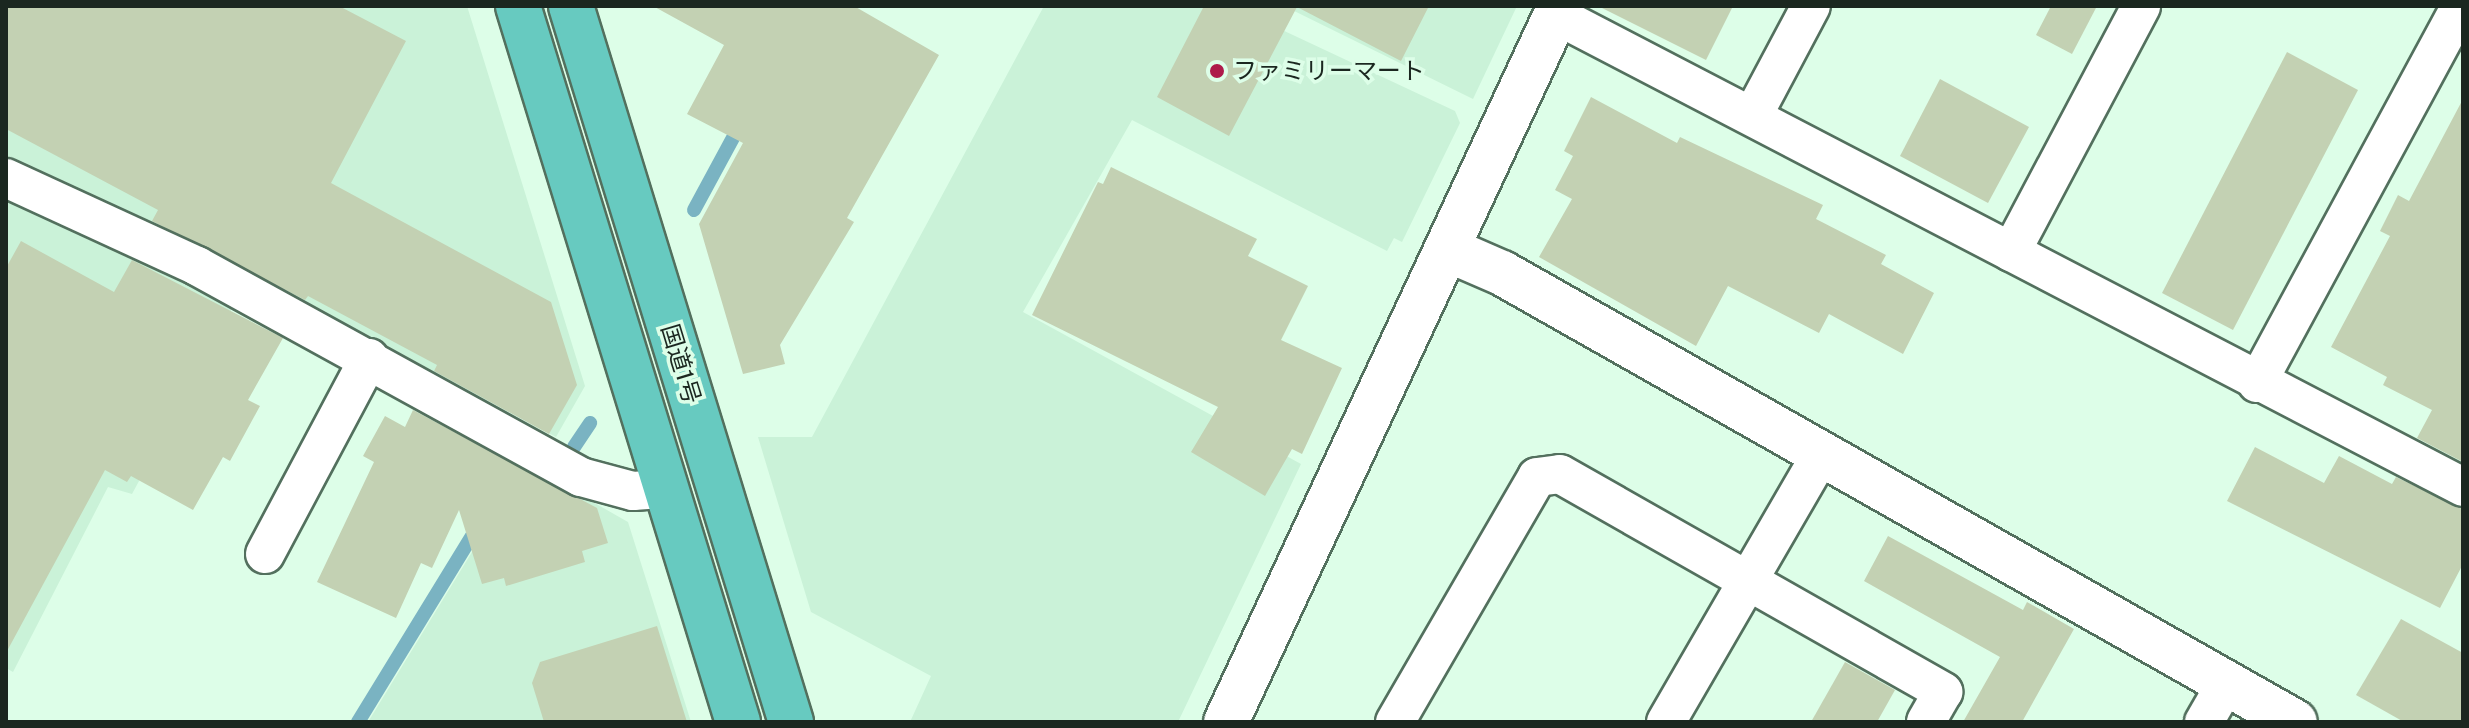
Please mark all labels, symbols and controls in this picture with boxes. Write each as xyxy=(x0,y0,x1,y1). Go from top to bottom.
place label: ファミリーマート xyxy=(1233,57,1425,85)
marker: ファミリーマート xyxy=(1208,62,1226,80)
street label: 国道1号 xyxy=(655,321,707,407)

